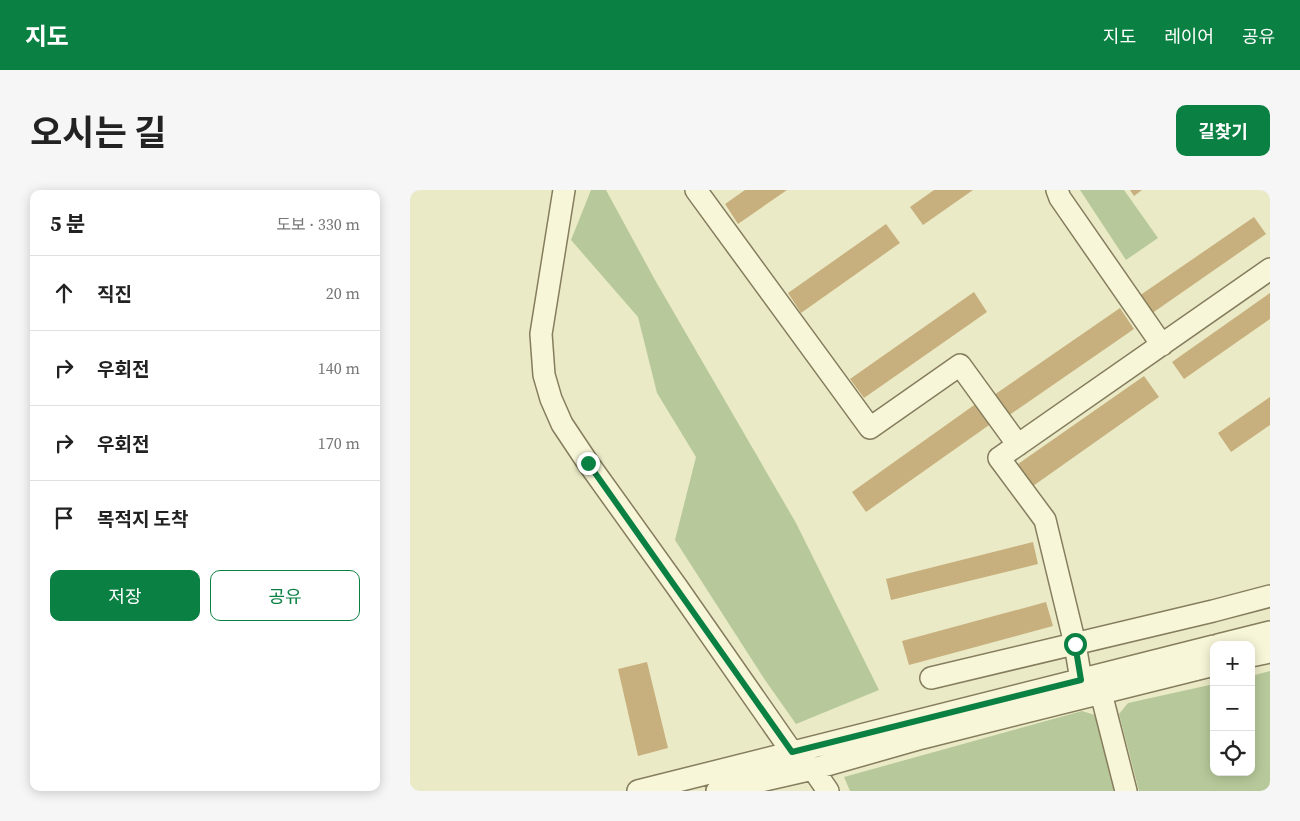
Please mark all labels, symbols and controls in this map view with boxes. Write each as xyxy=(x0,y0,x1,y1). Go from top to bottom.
text: 지도 xyxy=(25,20,69,53)
text: 지도 xyxy=(1103,24,1136,49)
text: 레이어 xyxy=(1164,24,1214,49)
text: 공유 xyxy=(1242,24,1275,49)
button: 길찾기 xyxy=(1176,105,1270,156)
text: 오시는 길 xyxy=(30,109,166,157)
text: 5 분 xyxy=(50,209,85,238)
text: 도보 · 330 m xyxy=(276,213,360,235)
icon: ahead xyxy=(50,279,78,307)
text: 직진 xyxy=(97,281,132,307)
text: 20 m xyxy=(326,282,360,304)
icon: right xyxy=(50,354,78,382)
text: 우회전 xyxy=(97,356,149,382)
text: 140 m xyxy=(318,357,360,379)
icon: right xyxy=(50,429,78,457)
text: 우회전 xyxy=(97,431,149,457)
text: 170 m xyxy=(318,432,360,454)
route end xyxy=(577,452,600,475)
icon: arrive xyxy=(50,504,78,532)
text: 목적지 도착 xyxy=(97,506,188,532)
button: 저장 xyxy=(50,570,200,621)
button: 공유 xyxy=(210,570,360,621)
route start xyxy=(1064,633,1087,656)
map controls xyxy=(1210,641,1255,776)
button: + xyxy=(1210,641,1255,686)
button: − xyxy=(1210,686,1255,731)
button: locate xyxy=(1210,731,1255,776)

